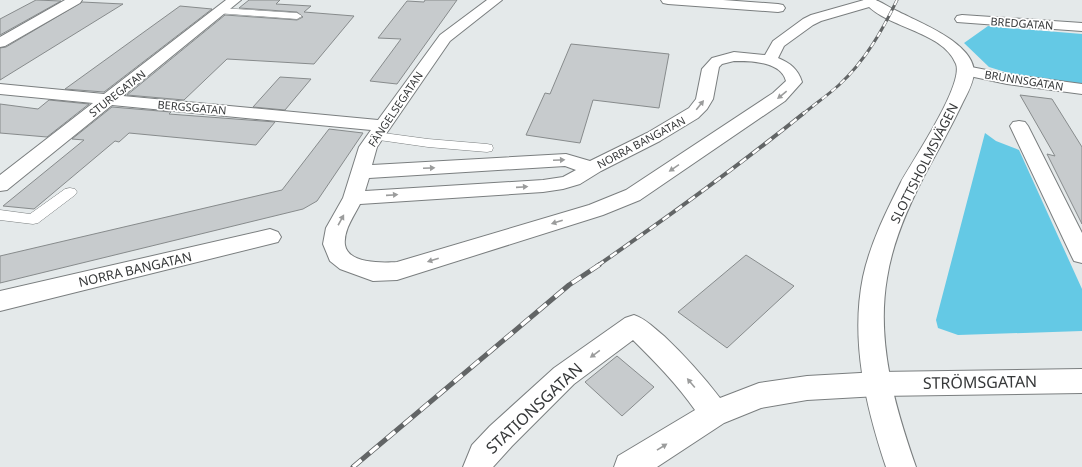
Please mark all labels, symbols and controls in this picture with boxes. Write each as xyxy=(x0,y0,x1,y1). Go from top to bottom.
street label: BREDGATAN xyxy=(990,13,1054,33)
street label: STUREGATAN xyxy=(86,66,148,120)
street label: BRUNNSGATAN xyxy=(983,66,1065,94)
street label: FÄNGELSEGATAN xyxy=(364,68,426,150)
one-way arrow xyxy=(776,90,787,99)
street label: BERGSGATAN xyxy=(157,97,227,117)
one-way arrow xyxy=(696,100,705,111)
street label: SLOTTSHOLMSVÄGEN xyxy=(886,100,962,226)
street label: NORRA BANGATAN xyxy=(594,112,688,172)
one-way arrow xyxy=(553,157,565,164)
one-way arrow xyxy=(669,164,680,172)
one-way arrow xyxy=(423,165,435,172)
one-way arrow xyxy=(516,184,529,190)
one-way arrow xyxy=(386,192,398,199)
one-way arrow xyxy=(338,214,345,226)
one-way arrow xyxy=(551,219,563,225)
street label: NORRA BANGATAN xyxy=(77,247,193,291)
one-way arrow xyxy=(427,257,439,263)
one-way arrow xyxy=(589,350,600,358)
street label: STATIONSGATAN xyxy=(481,358,587,458)
street label: STRÖMSGATAN xyxy=(923,370,1037,394)
one-way arrow xyxy=(687,377,696,388)
one-way arrow xyxy=(656,443,668,450)

